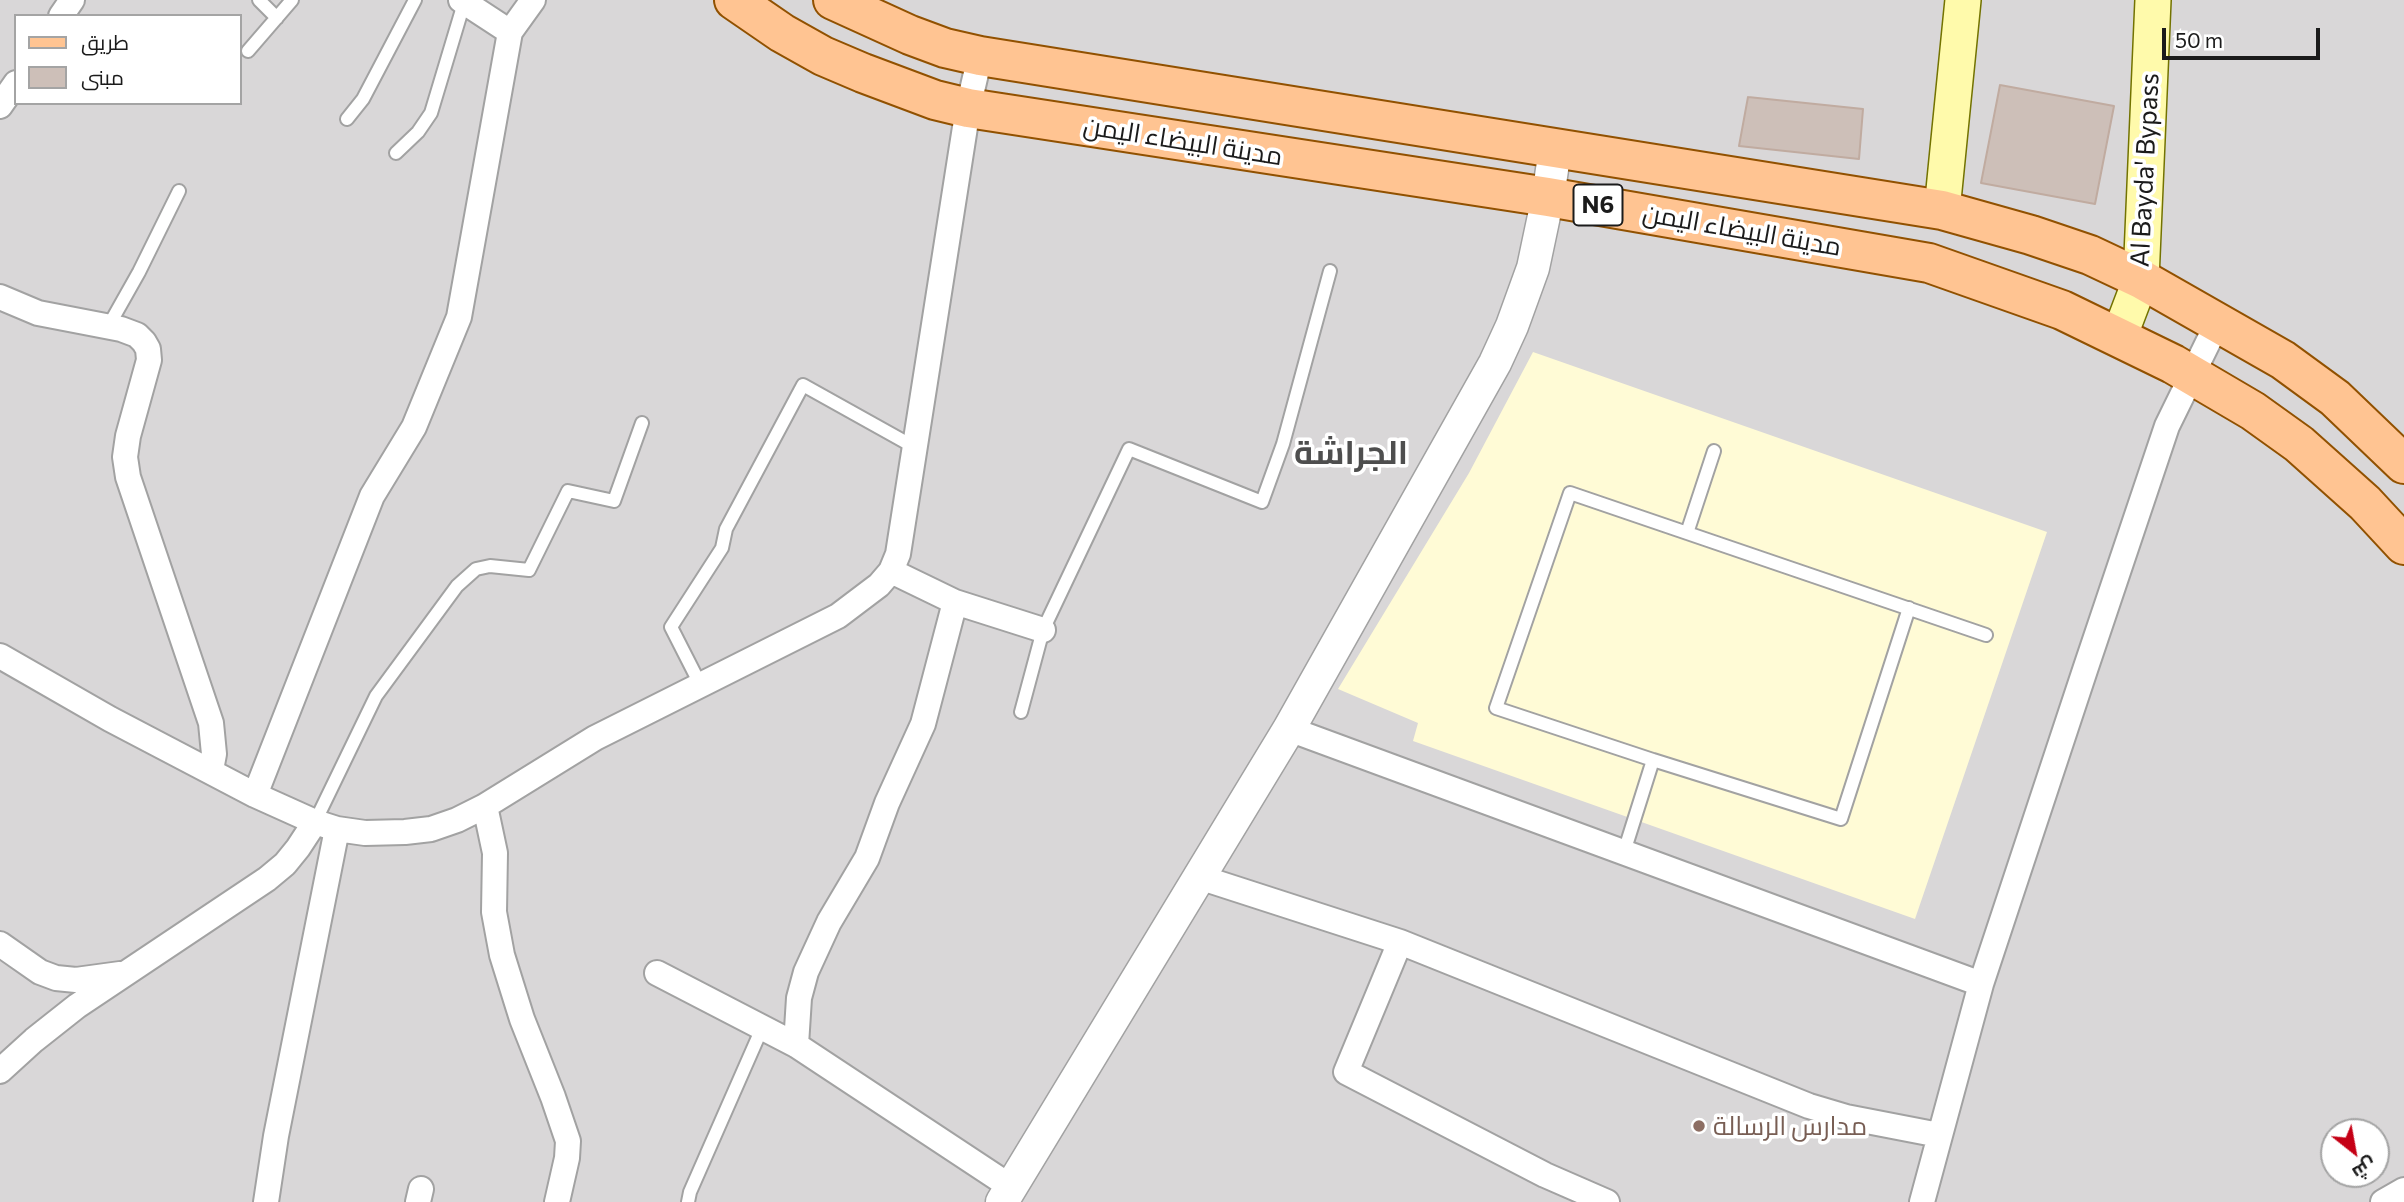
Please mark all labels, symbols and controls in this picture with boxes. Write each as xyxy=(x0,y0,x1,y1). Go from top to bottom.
legend xyxy=(14,14,242,105)
scale bar xyxy=(2166,14,2324,58)
text: 50 m xyxy=(2175,27,2223,52)
text: طريق xyxy=(81,29,129,54)
text: مبنى xyxy=(81,64,124,89)
street label: Al Bayda' Bypass xyxy=(2124,72,2166,268)
street label: مدينة البيضاء اليمن xyxy=(1081,110,1285,172)
road number: N6 xyxy=(1574,184,1622,226)
street label: مدينة البيضاء اليمن xyxy=(1640,197,1844,263)
district label: الجراشة xyxy=(1294,433,1408,473)
place label: مدارس الرسالة xyxy=(1713,1110,1867,1142)
marker: مدارس الرسالة xyxy=(1691,1118,1707,1134)
north arrow xyxy=(2320,1118,2390,1188)
text: ش xyxy=(2349,1154,2381,1186)

